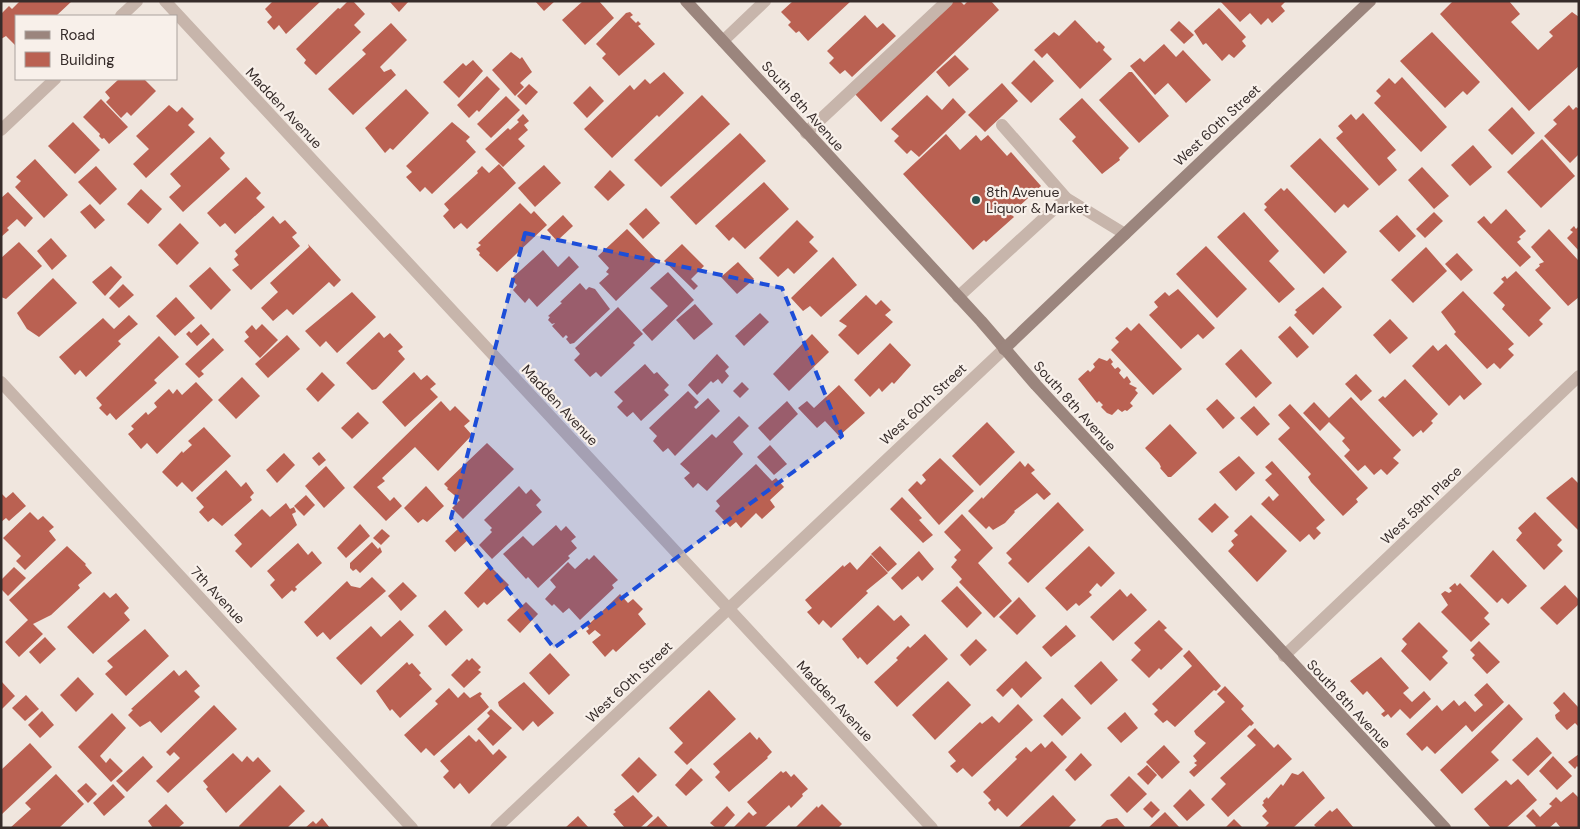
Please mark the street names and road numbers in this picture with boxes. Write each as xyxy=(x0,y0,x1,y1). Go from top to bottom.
street label: South 8th Avenue xyxy=(758,57,848,155)
street label: Madden Avenue xyxy=(242,64,326,152)
street label: West 60th Street xyxy=(1170,80,1264,170)
street label: South 8th Avenue xyxy=(1030,357,1120,455)
street label: West 60th Street xyxy=(876,359,970,449)
street label: Madden Avenue xyxy=(518,361,602,449)
street label: West 59th Place xyxy=(1377,462,1465,548)
street label: 7th Avenue xyxy=(187,562,249,628)
street label: West 60th Street xyxy=(582,637,676,727)
street label: South 8th Avenue xyxy=(1303,656,1395,752)
street label: Madden Avenue xyxy=(793,657,877,745)

